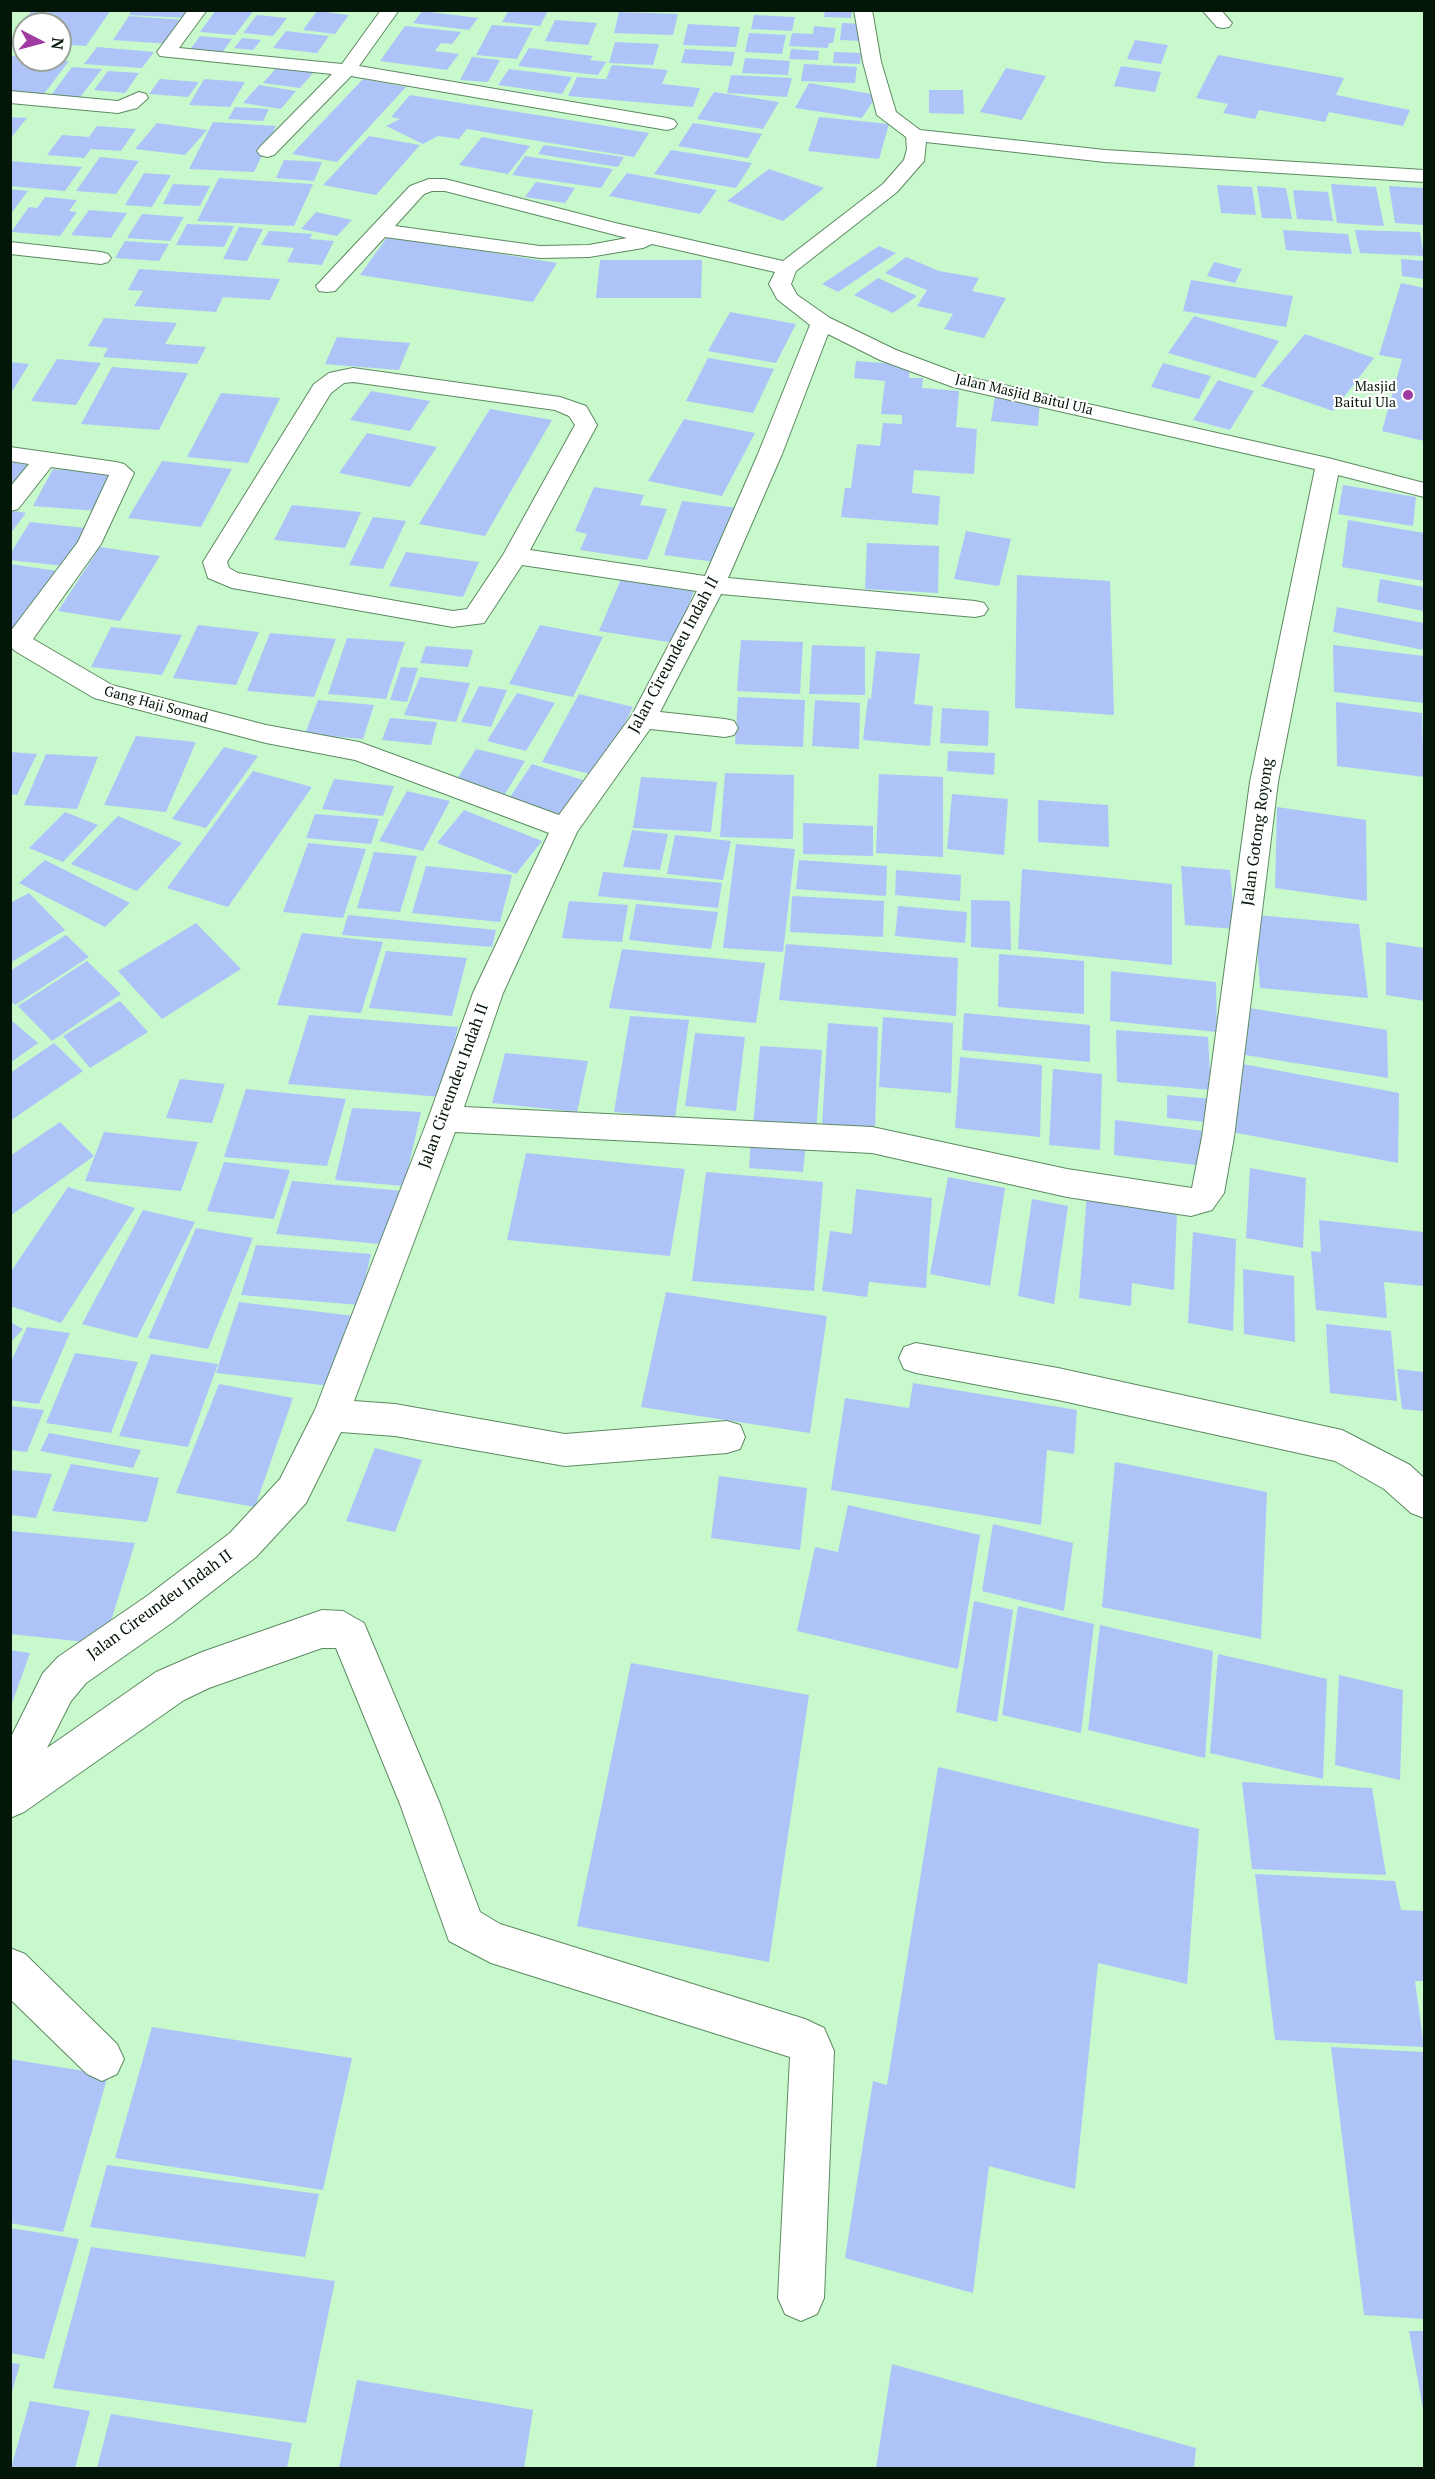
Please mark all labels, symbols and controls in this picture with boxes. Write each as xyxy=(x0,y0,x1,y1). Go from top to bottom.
north arrow xyxy=(12,12,72,72)
text: N xyxy=(46,36,69,51)
street label: Jalan Masjid Baitul Ula xyxy=(953,371,1095,419)
place label: Masjid Baitul Ula xyxy=(1335,379,1396,412)
marker: Masjid Baitul Ula xyxy=(1401,388,1415,402)
street label: Jalan Cireundeu Indah II xyxy=(625,573,723,737)
street label: Gang Haji Somad xyxy=(102,683,210,727)
street label: Jalan Gotong Royong xyxy=(1238,757,1278,907)
street label: Jalan Cireundeu Indah II xyxy=(415,1001,493,1171)
street label: Jalan Cireundeu Indah II xyxy=(84,1546,236,1664)

